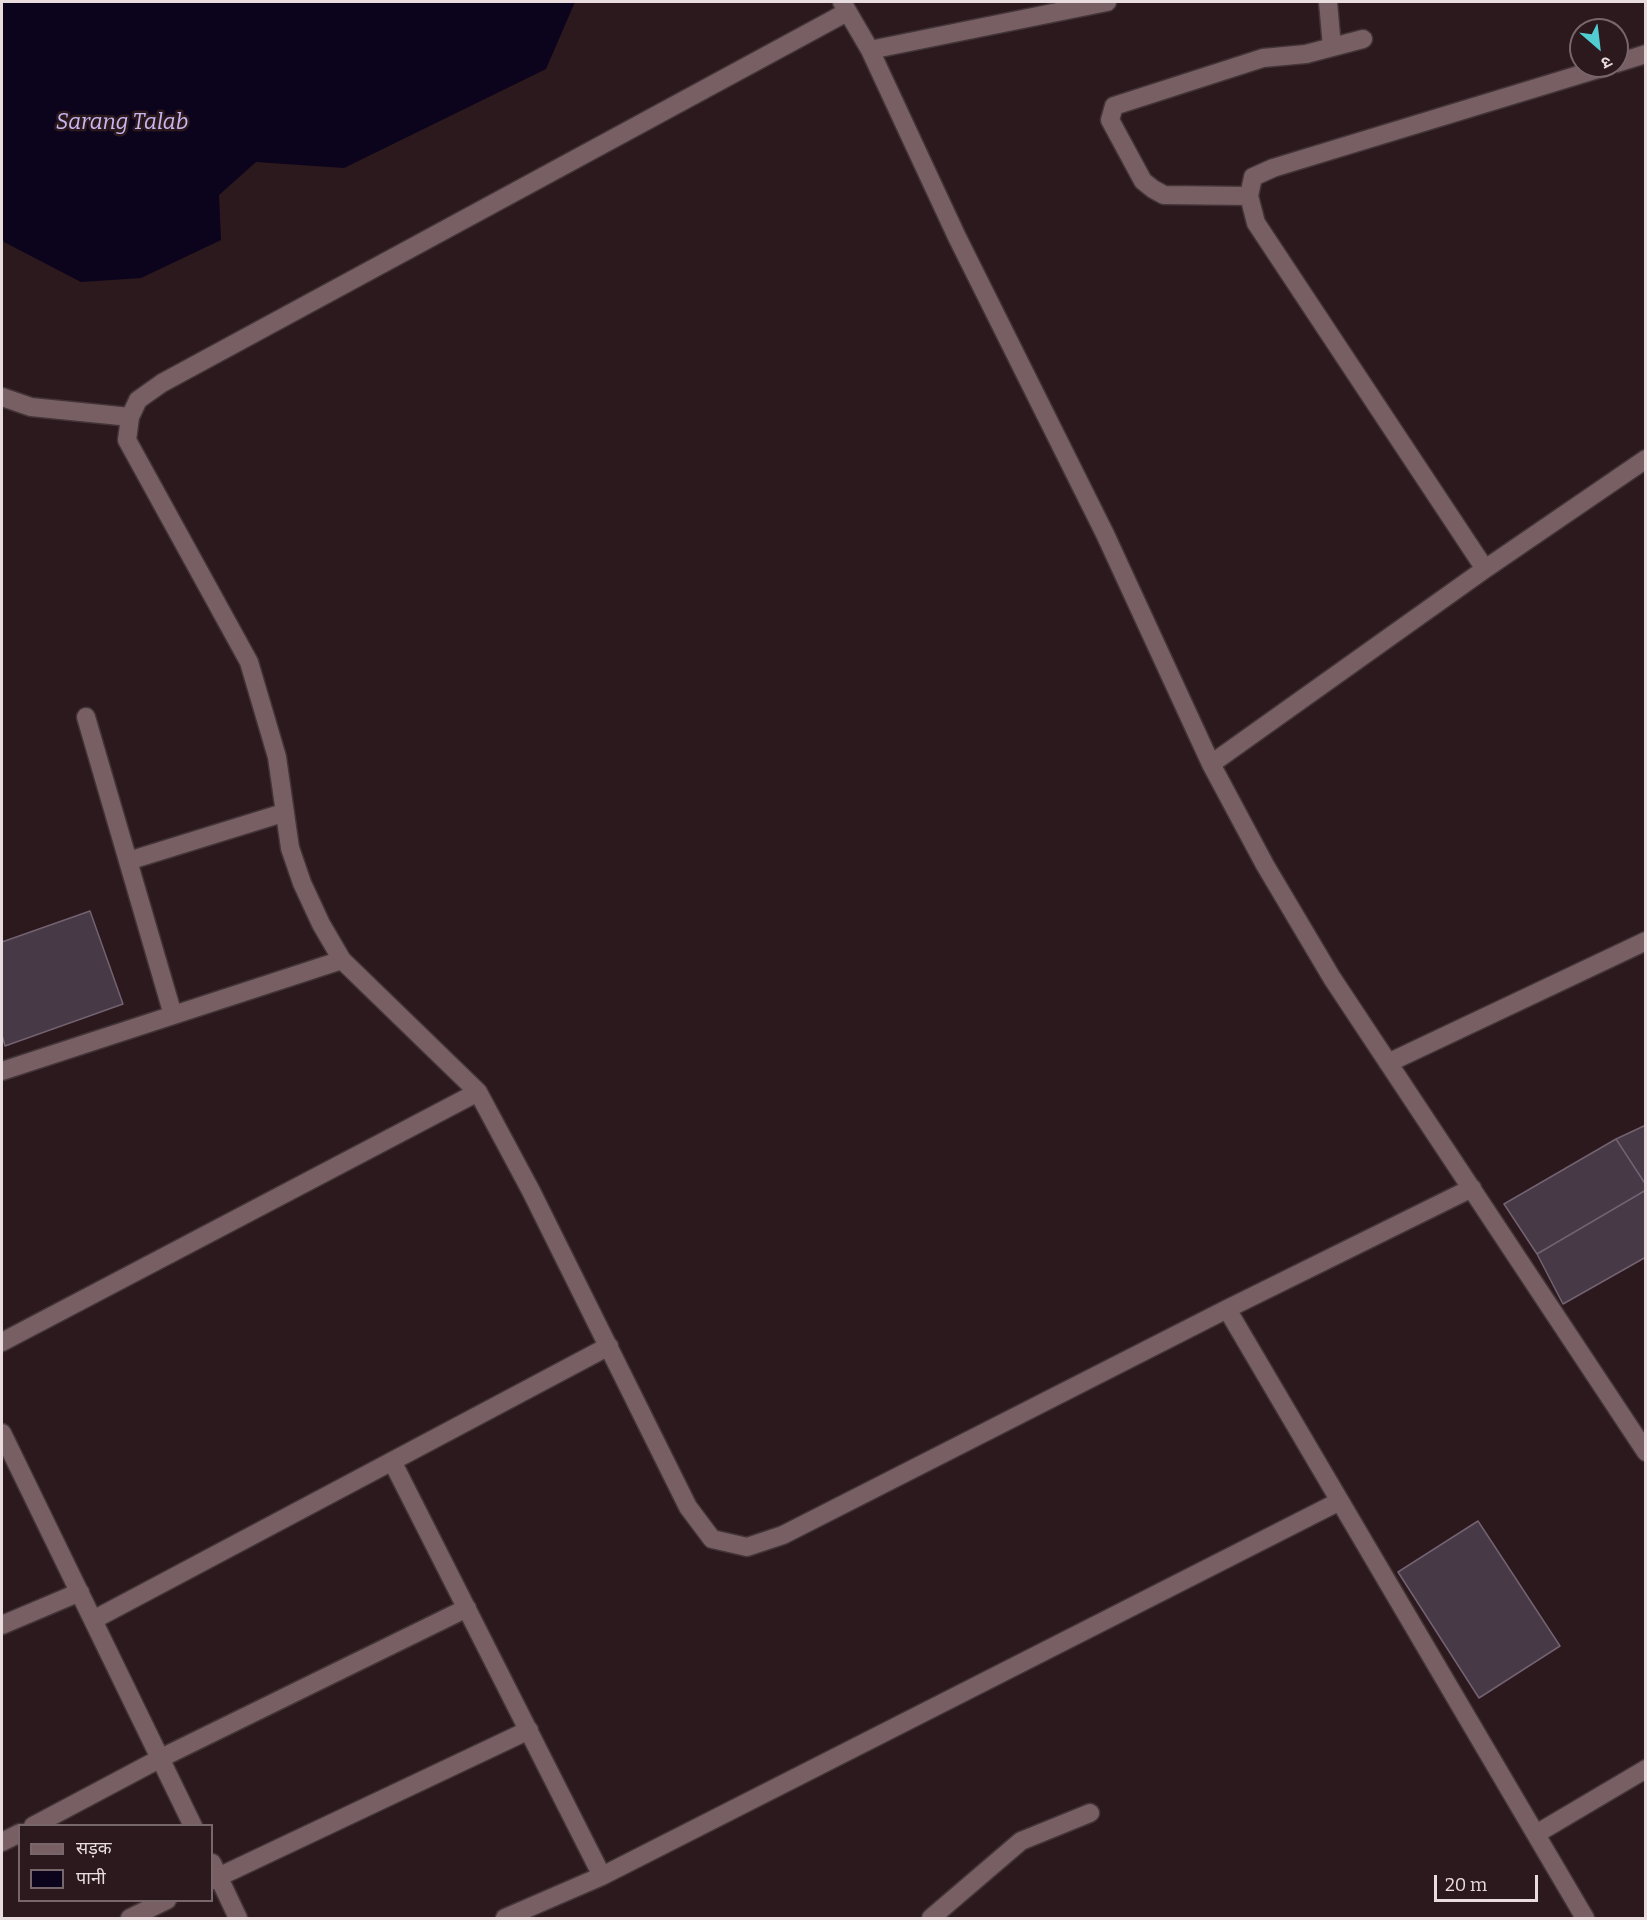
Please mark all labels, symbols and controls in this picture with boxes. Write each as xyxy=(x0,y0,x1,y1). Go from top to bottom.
north arrow xyxy=(1569,18,1629,78)
text: उ xyxy=(1598,52,1615,73)
water label: Sarang Talab xyxy=(56,110,188,136)
legend xyxy=(18,1824,213,1902)
text: सड़क xyxy=(76,1837,112,1859)
scale bar xyxy=(1437,1863,1540,1901)
text: पानी xyxy=(76,1867,106,1889)
text: 20 m xyxy=(1445,1874,1487,1896)

